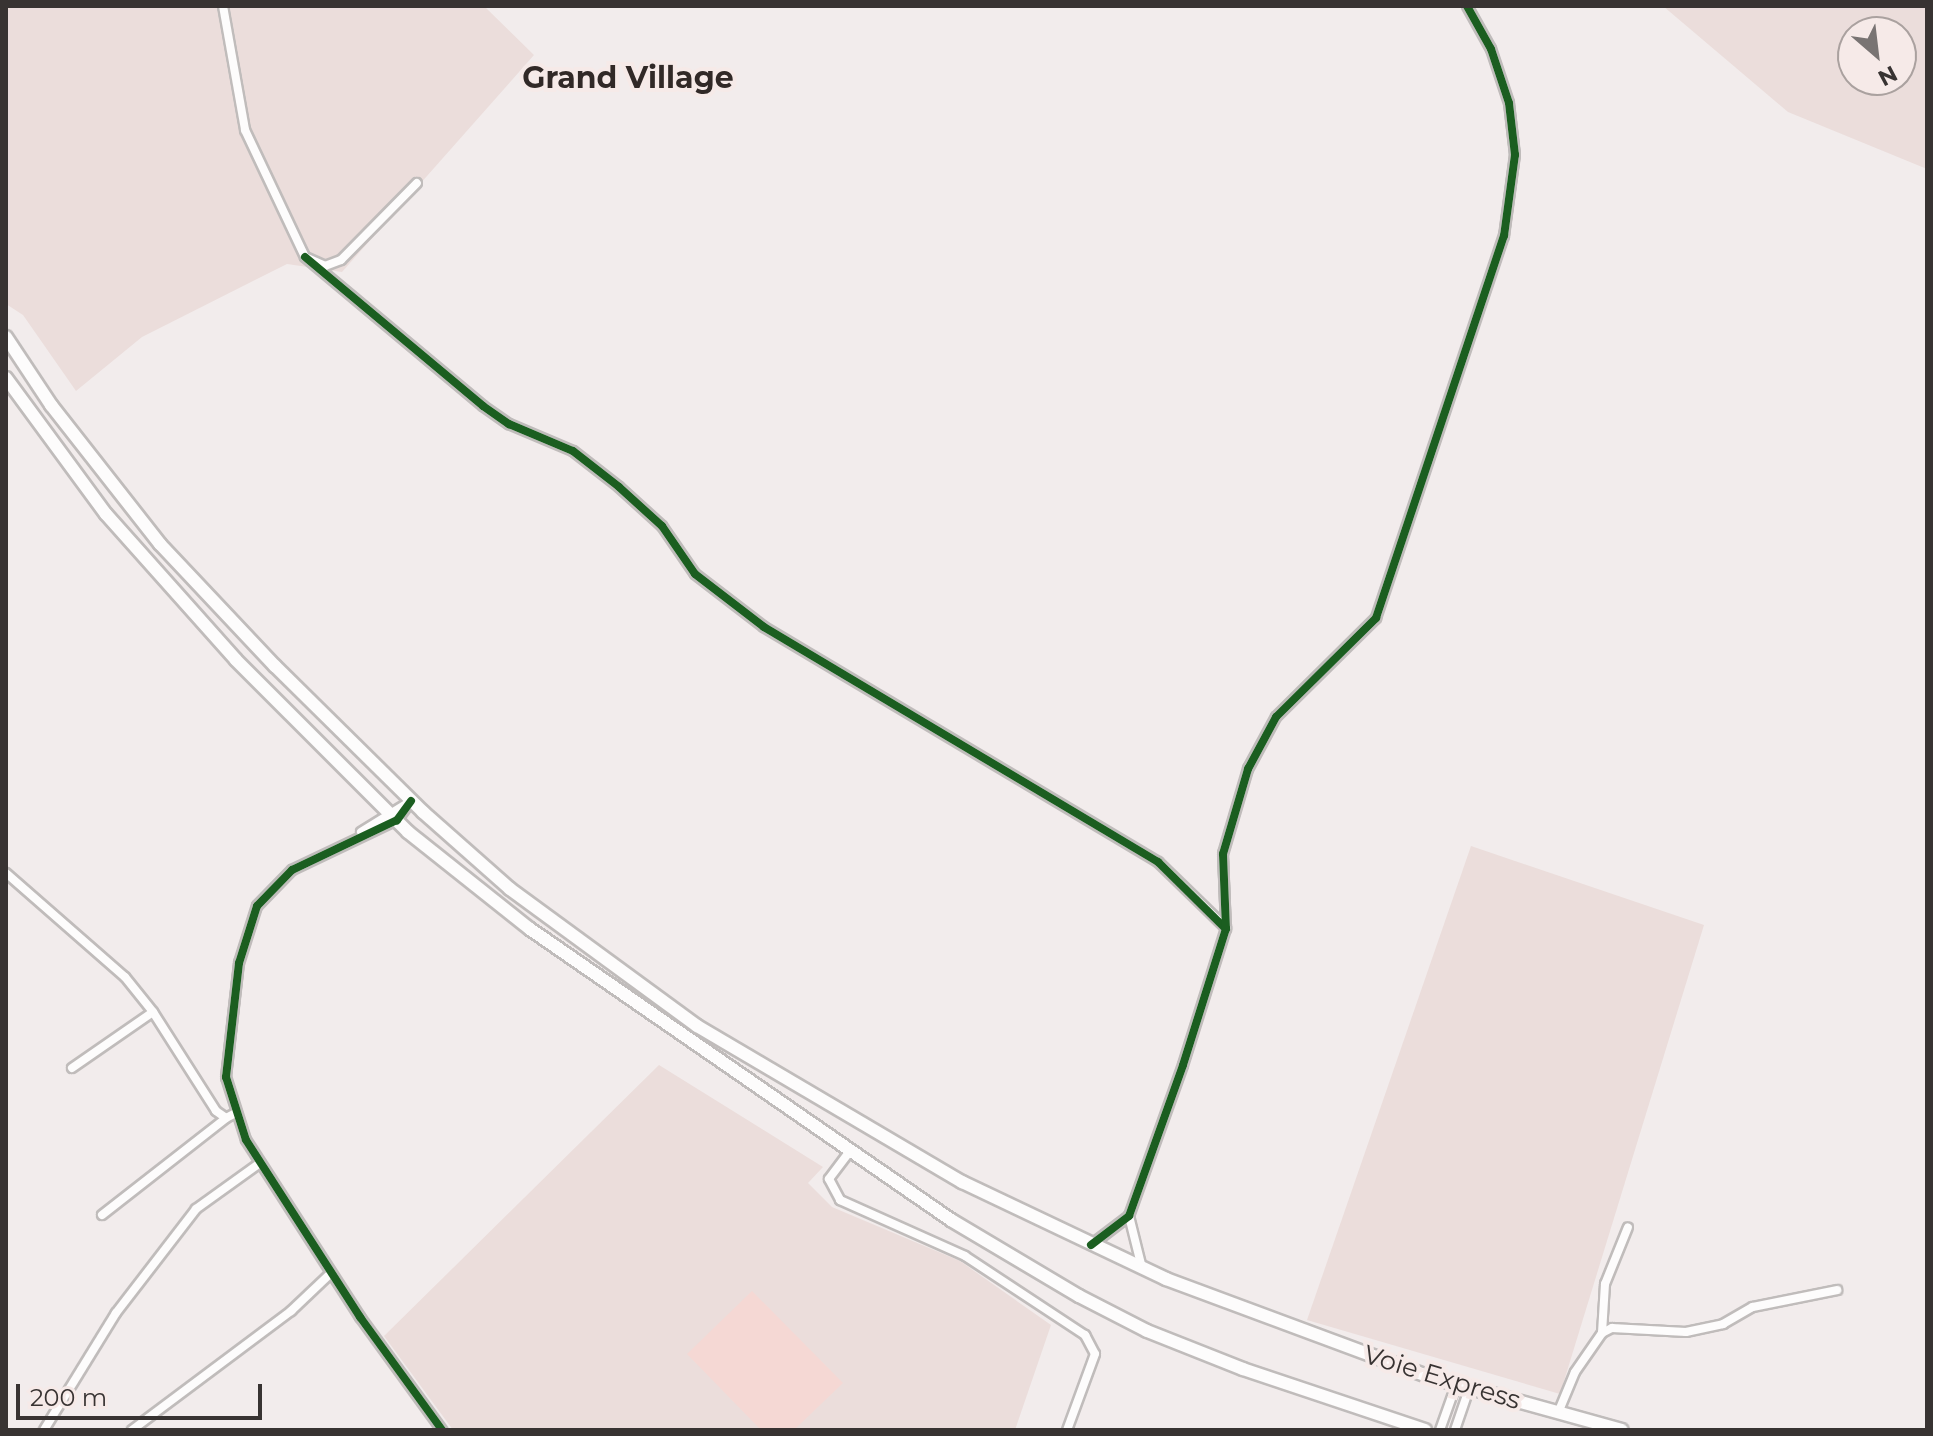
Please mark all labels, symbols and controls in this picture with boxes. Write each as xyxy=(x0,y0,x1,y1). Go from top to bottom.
north arrow xyxy=(1837,16,1917,96)
district label: Grand Village xyxy=(522,60,734,96)
text: N xyxy=(1873,60,1902,92)
street label: Voie Express xyxy=(1360,1339,1524,1417)
scale bar xyxy=(20,1368,266,1418)
text: 200 m xyxy=(30,1383,107,1412)

